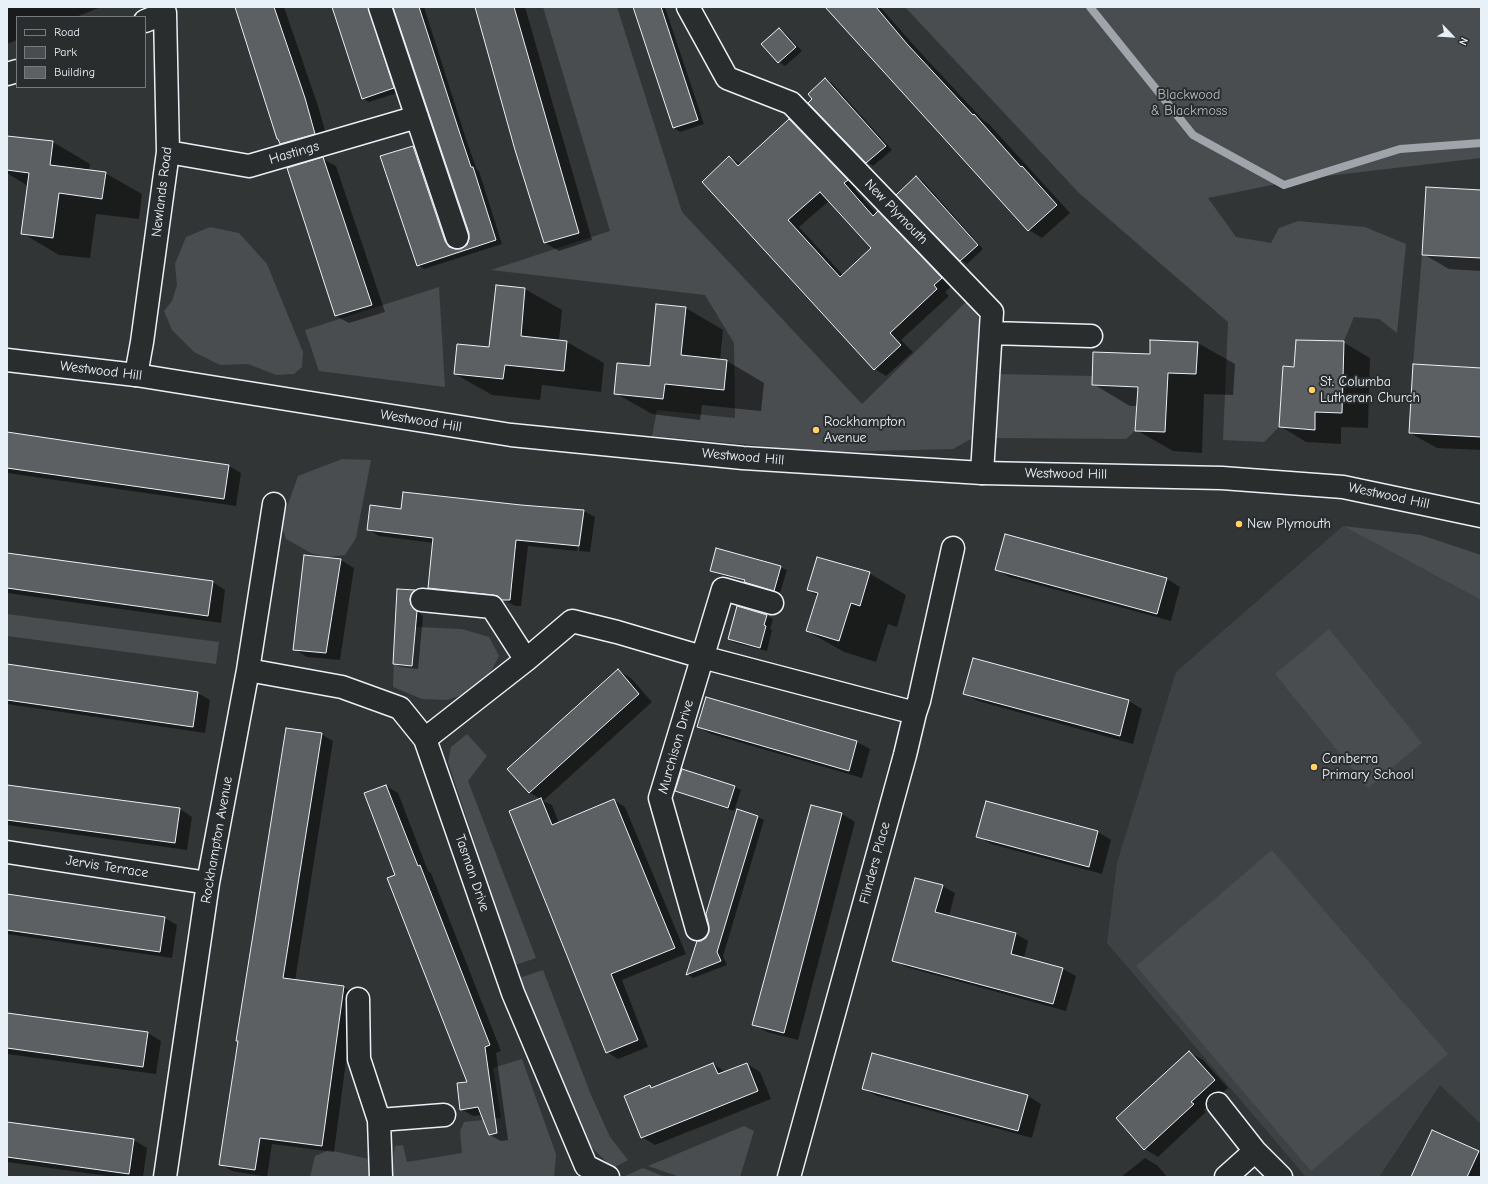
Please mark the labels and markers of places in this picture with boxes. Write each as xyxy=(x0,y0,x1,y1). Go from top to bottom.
place label: St. Columba Lutheran Church xyxy=(1320,374,1420,406)
marker: St. Columba Lutheran Church xyxy=(1307,385,1317,395)
place label: Rockhampton Avenue xyxy=(824,414,905,446)
marker: Rockhampton Avenue xyxy=(811,425,821,435)
place label: New Plymouth xyxy=(1247,516,1331,532)
marker: New Plymouth xyxy=(1234,519,1244,529)
place label: Canberra Primary School xyxy=(1322,751,1414,784)
marker: Canberra Primary School xyxy=(1309,762,1319,772)

